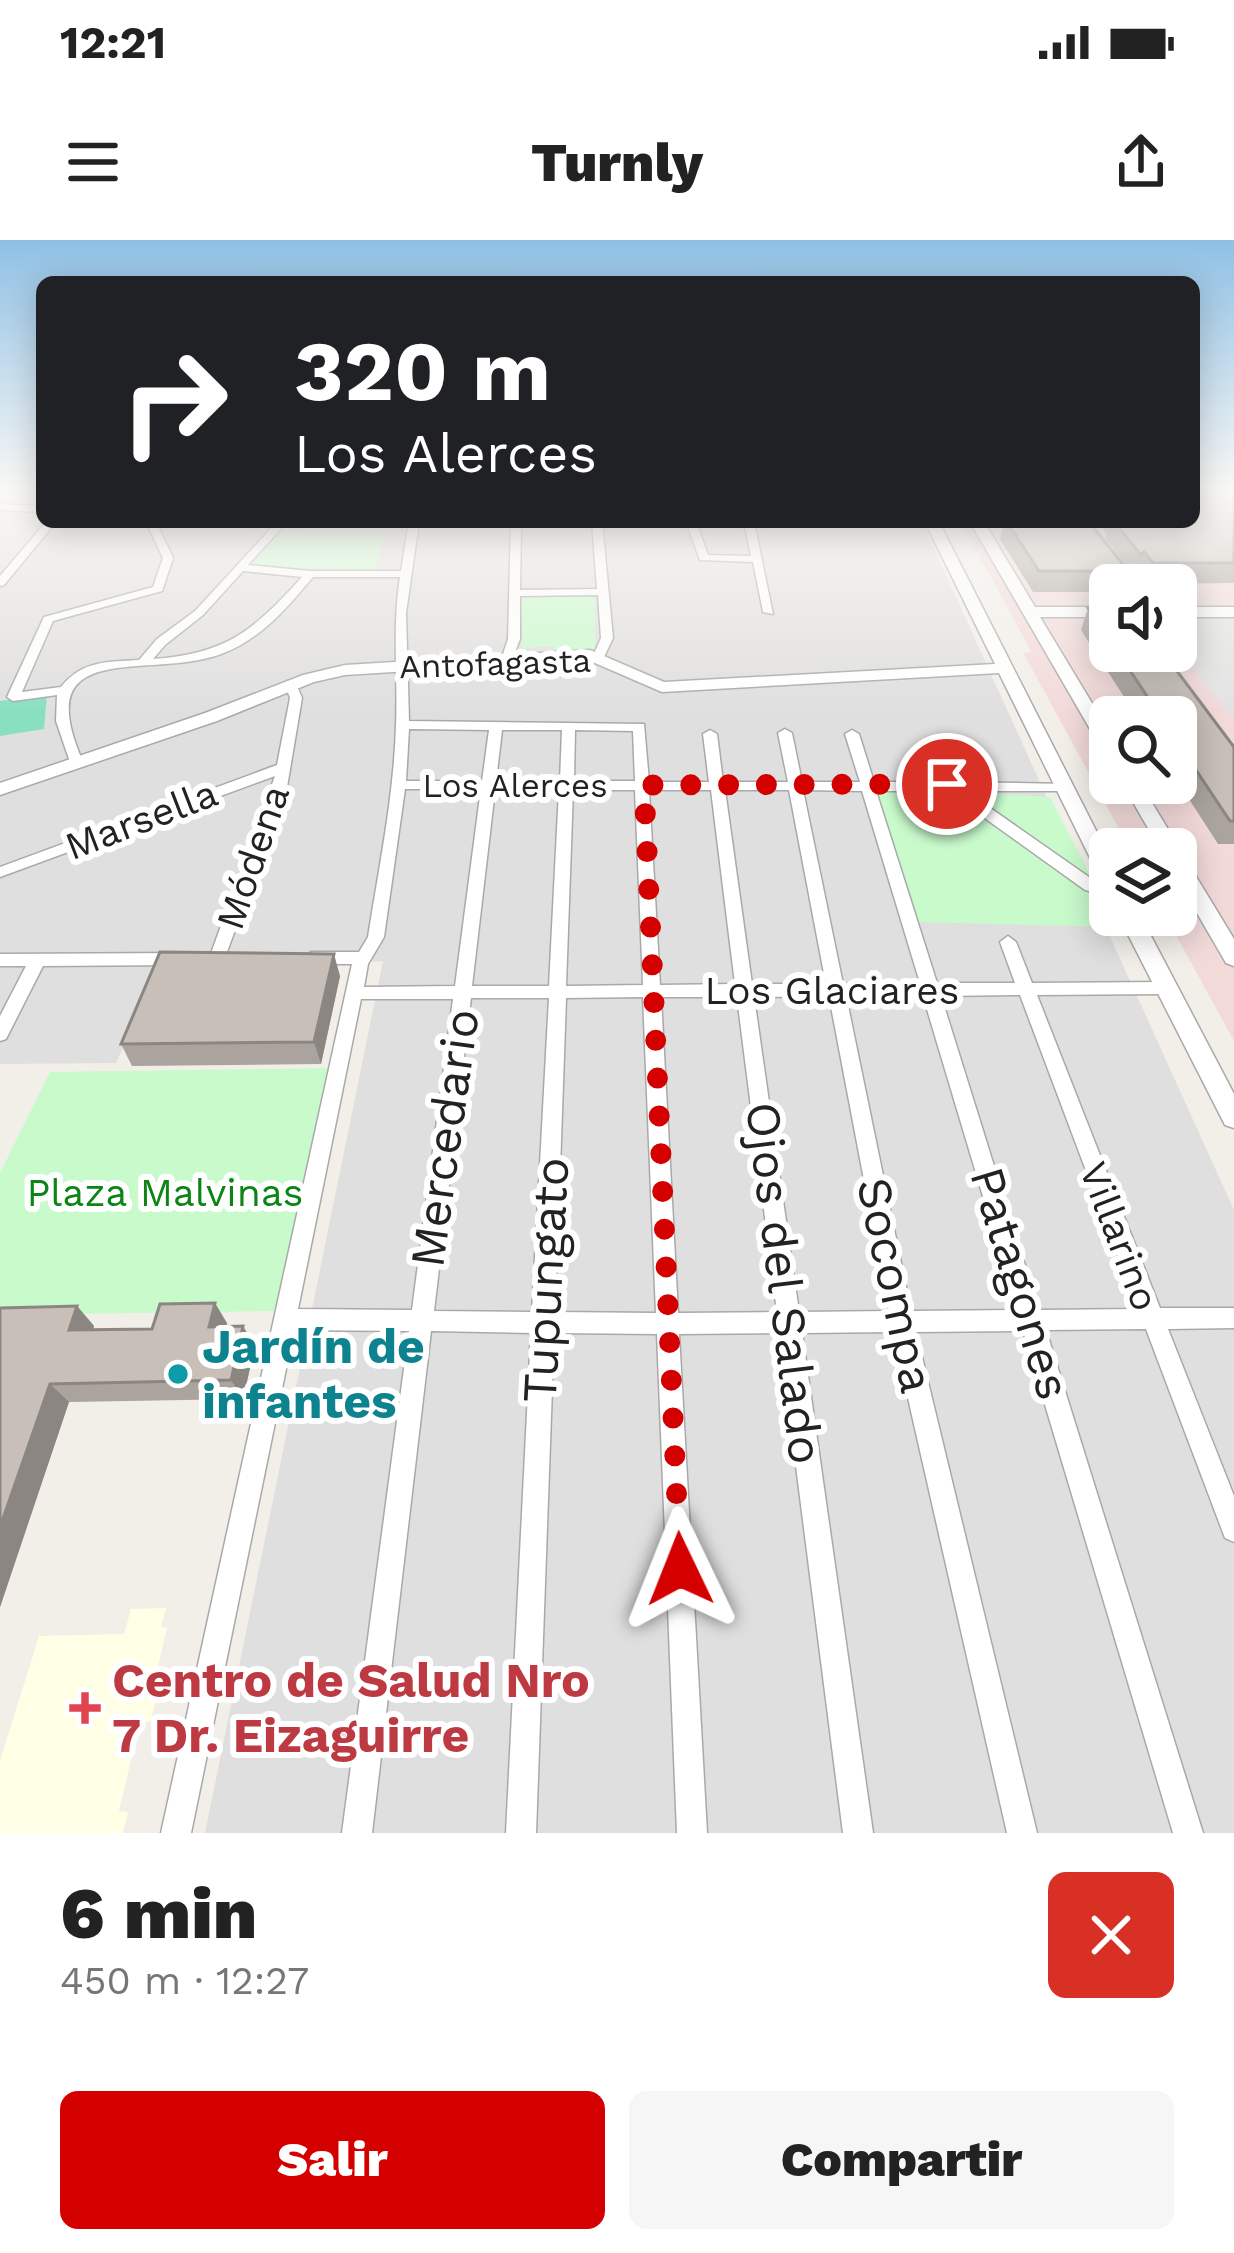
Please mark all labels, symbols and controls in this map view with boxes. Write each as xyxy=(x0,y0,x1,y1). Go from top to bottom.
text: 12:21 xyxy=(60,16,166,69)
icon: menu xyxy=(60,129,126,195)
icon: share xyxy=(1108,129,1174,195)
text: Turnly xyxy=(531,131,703,194)
text: 320 m xyxy=(294,322,551,420)
icon: right xyxy=(96,324,252,480)
text: Los Alerces xyxy=(294,422,597,485)
map controls xyxy=(1089,564,1197,936)
button: sound xyxy=(1089,564,1197,672)
street label: Antofagasta xyxy=(398,641,592,686)
button: search xyxy=(1089,696,1197,804)
pin xyxy=(896,733,998,835)
icon: arrive xyxy=(914,751,980,817)
street label: Los Alerces xyxy=(422,766,608,805)
street label: Marsella xyxy=(59,770,224,869)
street label: Módena xyxy=(207,779,298,935)
button: layers xyxy=(1089,828,1197,936)
street label: Los Glaciares xyxy=(705,968,959,1013)
street label: Mercedario xyxy=(398,1005,491,1271)
street label: Ojos del Salado xyxy=(734,1099,835,1467)
street label: Tupungato xyxy=(511,1156,580,1404)
street label: Villarino xyxy=(1071,1156,1168,1317)
street label: Patagones xyxy=(958,1160,1083,1406)
park label: Plaza Malvinas xyxy=(27,1170,303,1215)
street label: Socompa xyxy=(845,1172,946,1398)
place label: Jardín de infantes xyxy=(202,1318,425,1430)
marker: Jardín de infantes xyxy=(165,1361,191,1387)
position arrow xyxy=(617,1506,743,1632)
place label: Centro de Salud Nro 7 Dr. Eizaguirre xyxy=(112,1652,590,1764)
marker: Centro de Salud Nro 7 Dr. Eizaguirre xyxy=(69,1692,101,1724)
text: 6 min xyxy=(60,1871,258,1955)
button: close xyxy=(1048,1872,1174,1998)
text: 450 m · 12:27 xyxy=(60,1958,309,2003)
button: Salir xyxy=(60,2091,605,2229)
button: Compartir xyxy=(629,2091,1174,2229)

